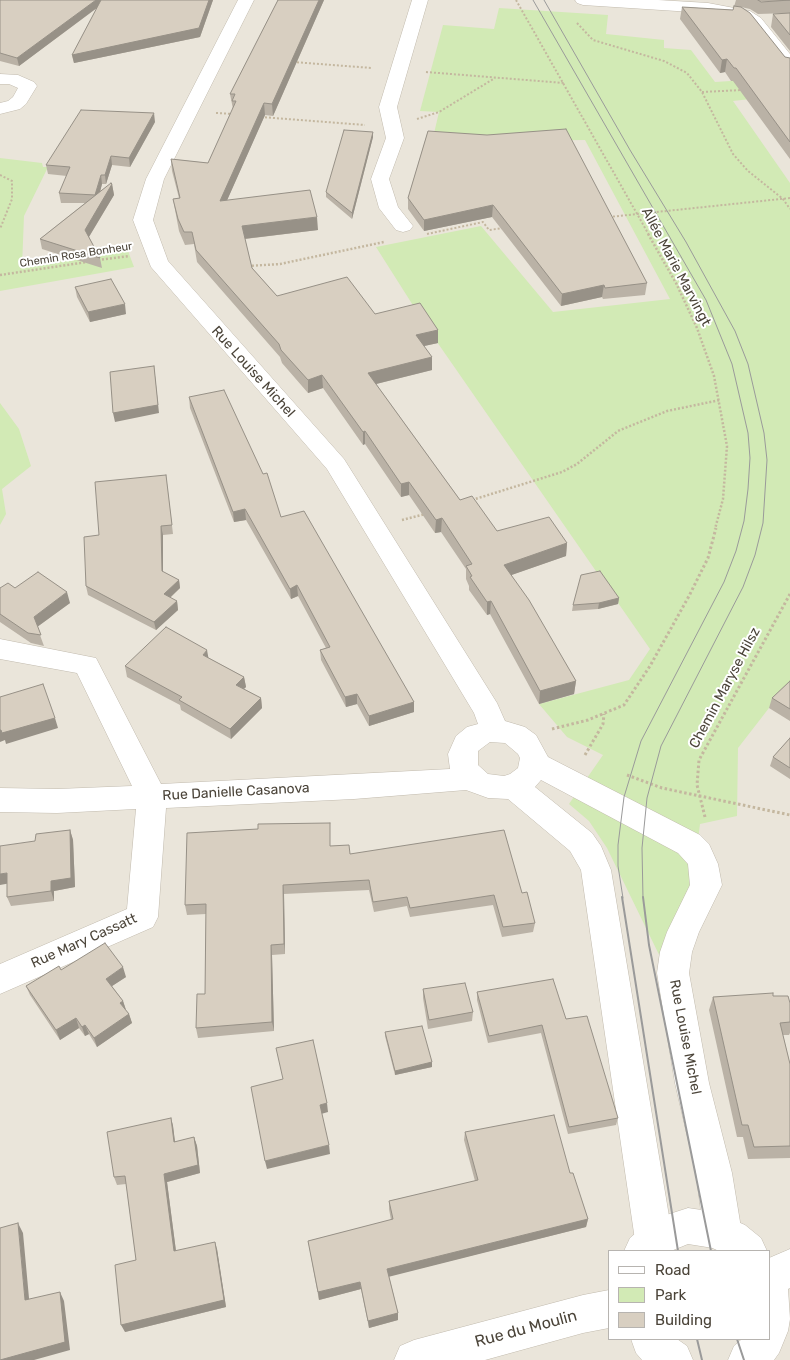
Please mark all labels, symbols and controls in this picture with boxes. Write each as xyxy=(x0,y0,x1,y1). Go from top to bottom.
street label: Allée Marie Marvingt xyxy=(638,205,714,329)
street label: Chemin Rosa Bonheur xyxy=(19,240,133,270)
street label: Rue Louise Michel xyxy=(208,323,298,421)
street label: Chemin Maryse Hilsz xyxy=(686,625,764,751)
street label: Rue Danielle Casanova xyxy=(162,780,310,804)
street label: Rue Mary Cassatt xyxy=(28,910,140,972)
street label: Rue Louise Michel xyxy=(666,978,704,1096)
legend xyxy=(608,1250,770,1340)
text: Road xyxy=(655,1261,691,1279)
text: Park xyxy=(655,1286,686,1304)
street label: Rue du Moulin xyxy=(473,1306,579,1352)
text: Building xyxy=(655,1311,712,1329)

